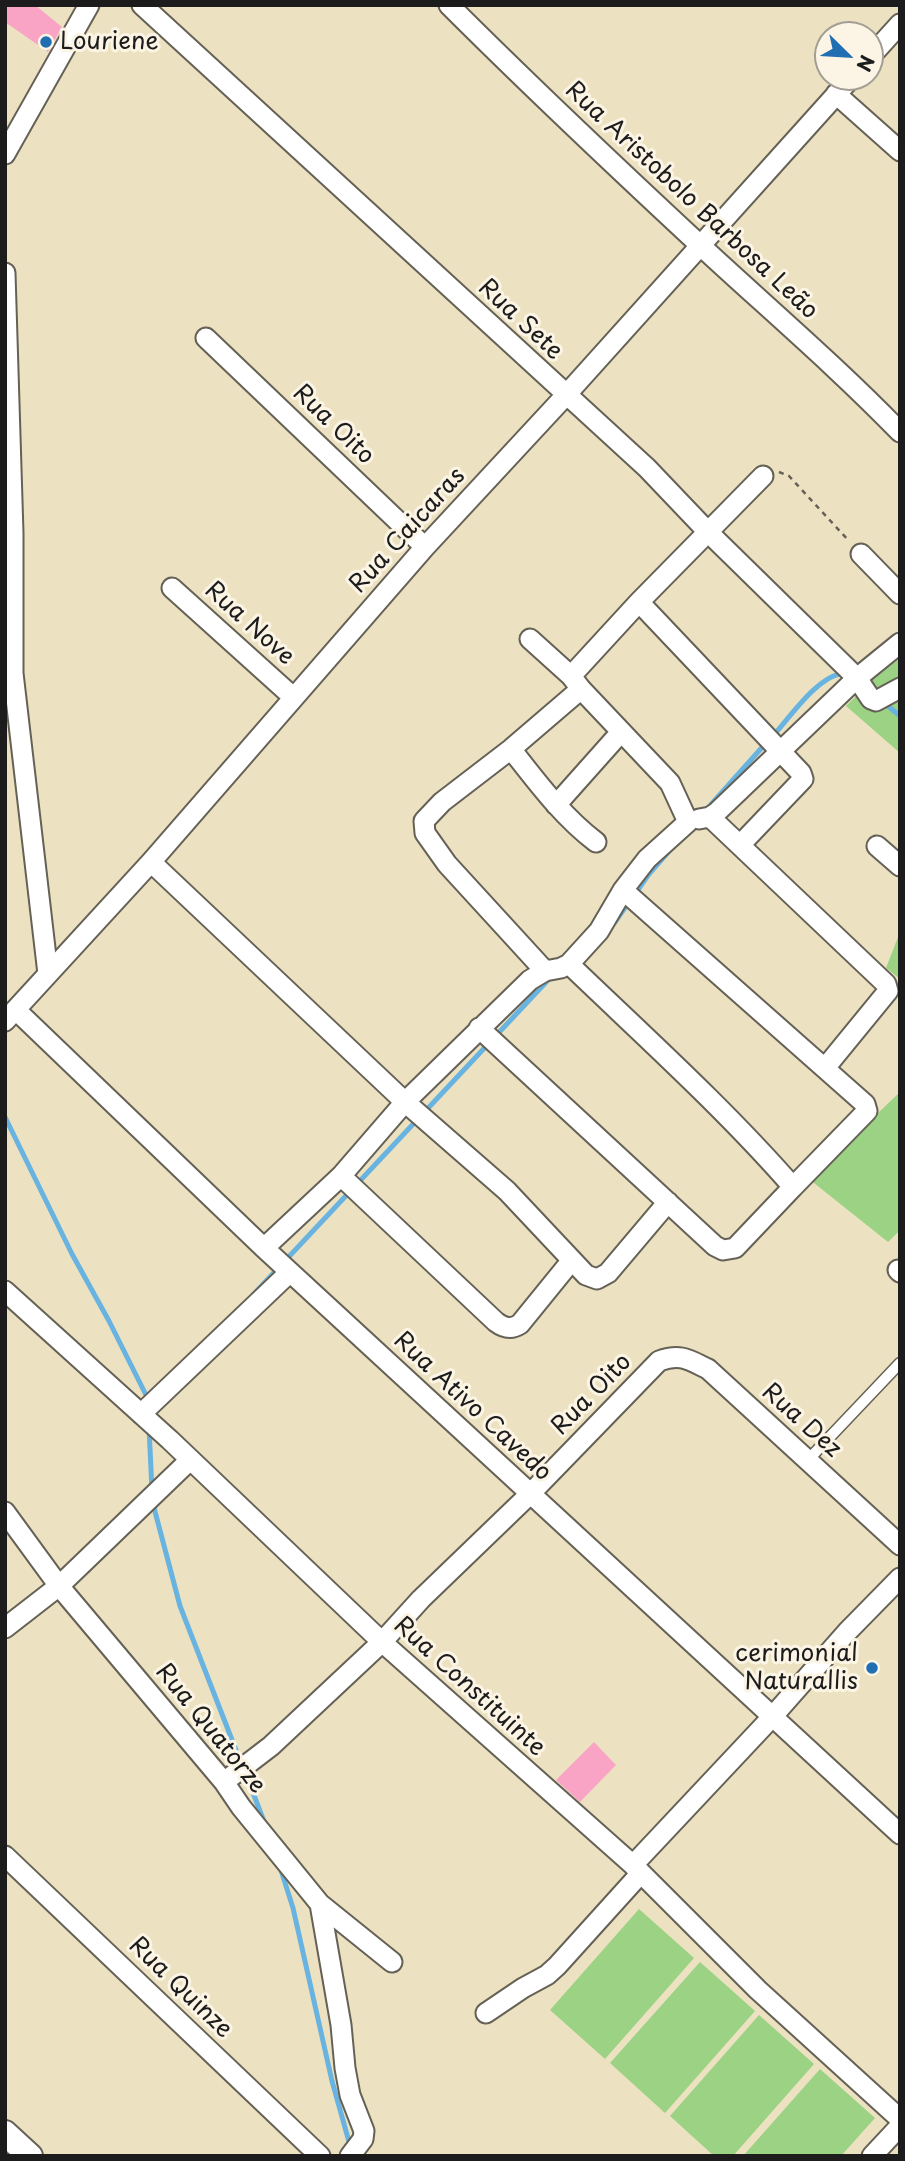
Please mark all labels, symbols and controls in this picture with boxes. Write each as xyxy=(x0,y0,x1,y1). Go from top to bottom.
north arrow xyxy=(814,21,884,91)
place label: Louriene xyxy=(60,28,159,56)
marker: Louriene xyxy=(38,34,54,50)
text: N xyxy=(851,51,882,76)
street label: Rua Aristobolo Barbosa Leão xyxy=(559,76,823,326)
street label: Rua Sete xyxy=(472,274,568,366)
street label: Rua Oito xyxy=(286,379,380,471)
street label: Rua Caicaras xyxy=(344,462,472,600)
street label: Rua Nove xyxy=(198,576,300,672)
street label: Rua Ativo Cavedo xyxy=(387,1326,557,1488)
street label: Rua Oito xyxy=(546,1348,638,1442)
street label: Rua Dez xyxy=(755,1378,847,1464)
street label: Rua Constituinte xyxy=(387,1611,551,1763)
place label: cerimonial Naturallis xyxy=(735,1640,858,1696)
street label: Rua Quatorze xyxy=(149,1658,271,1800)
marker: cerimonial Naturallis xyxy=(864,1660,880,1676)
street label: Rua Quinze xyxy=(122,1932,238,2044)

